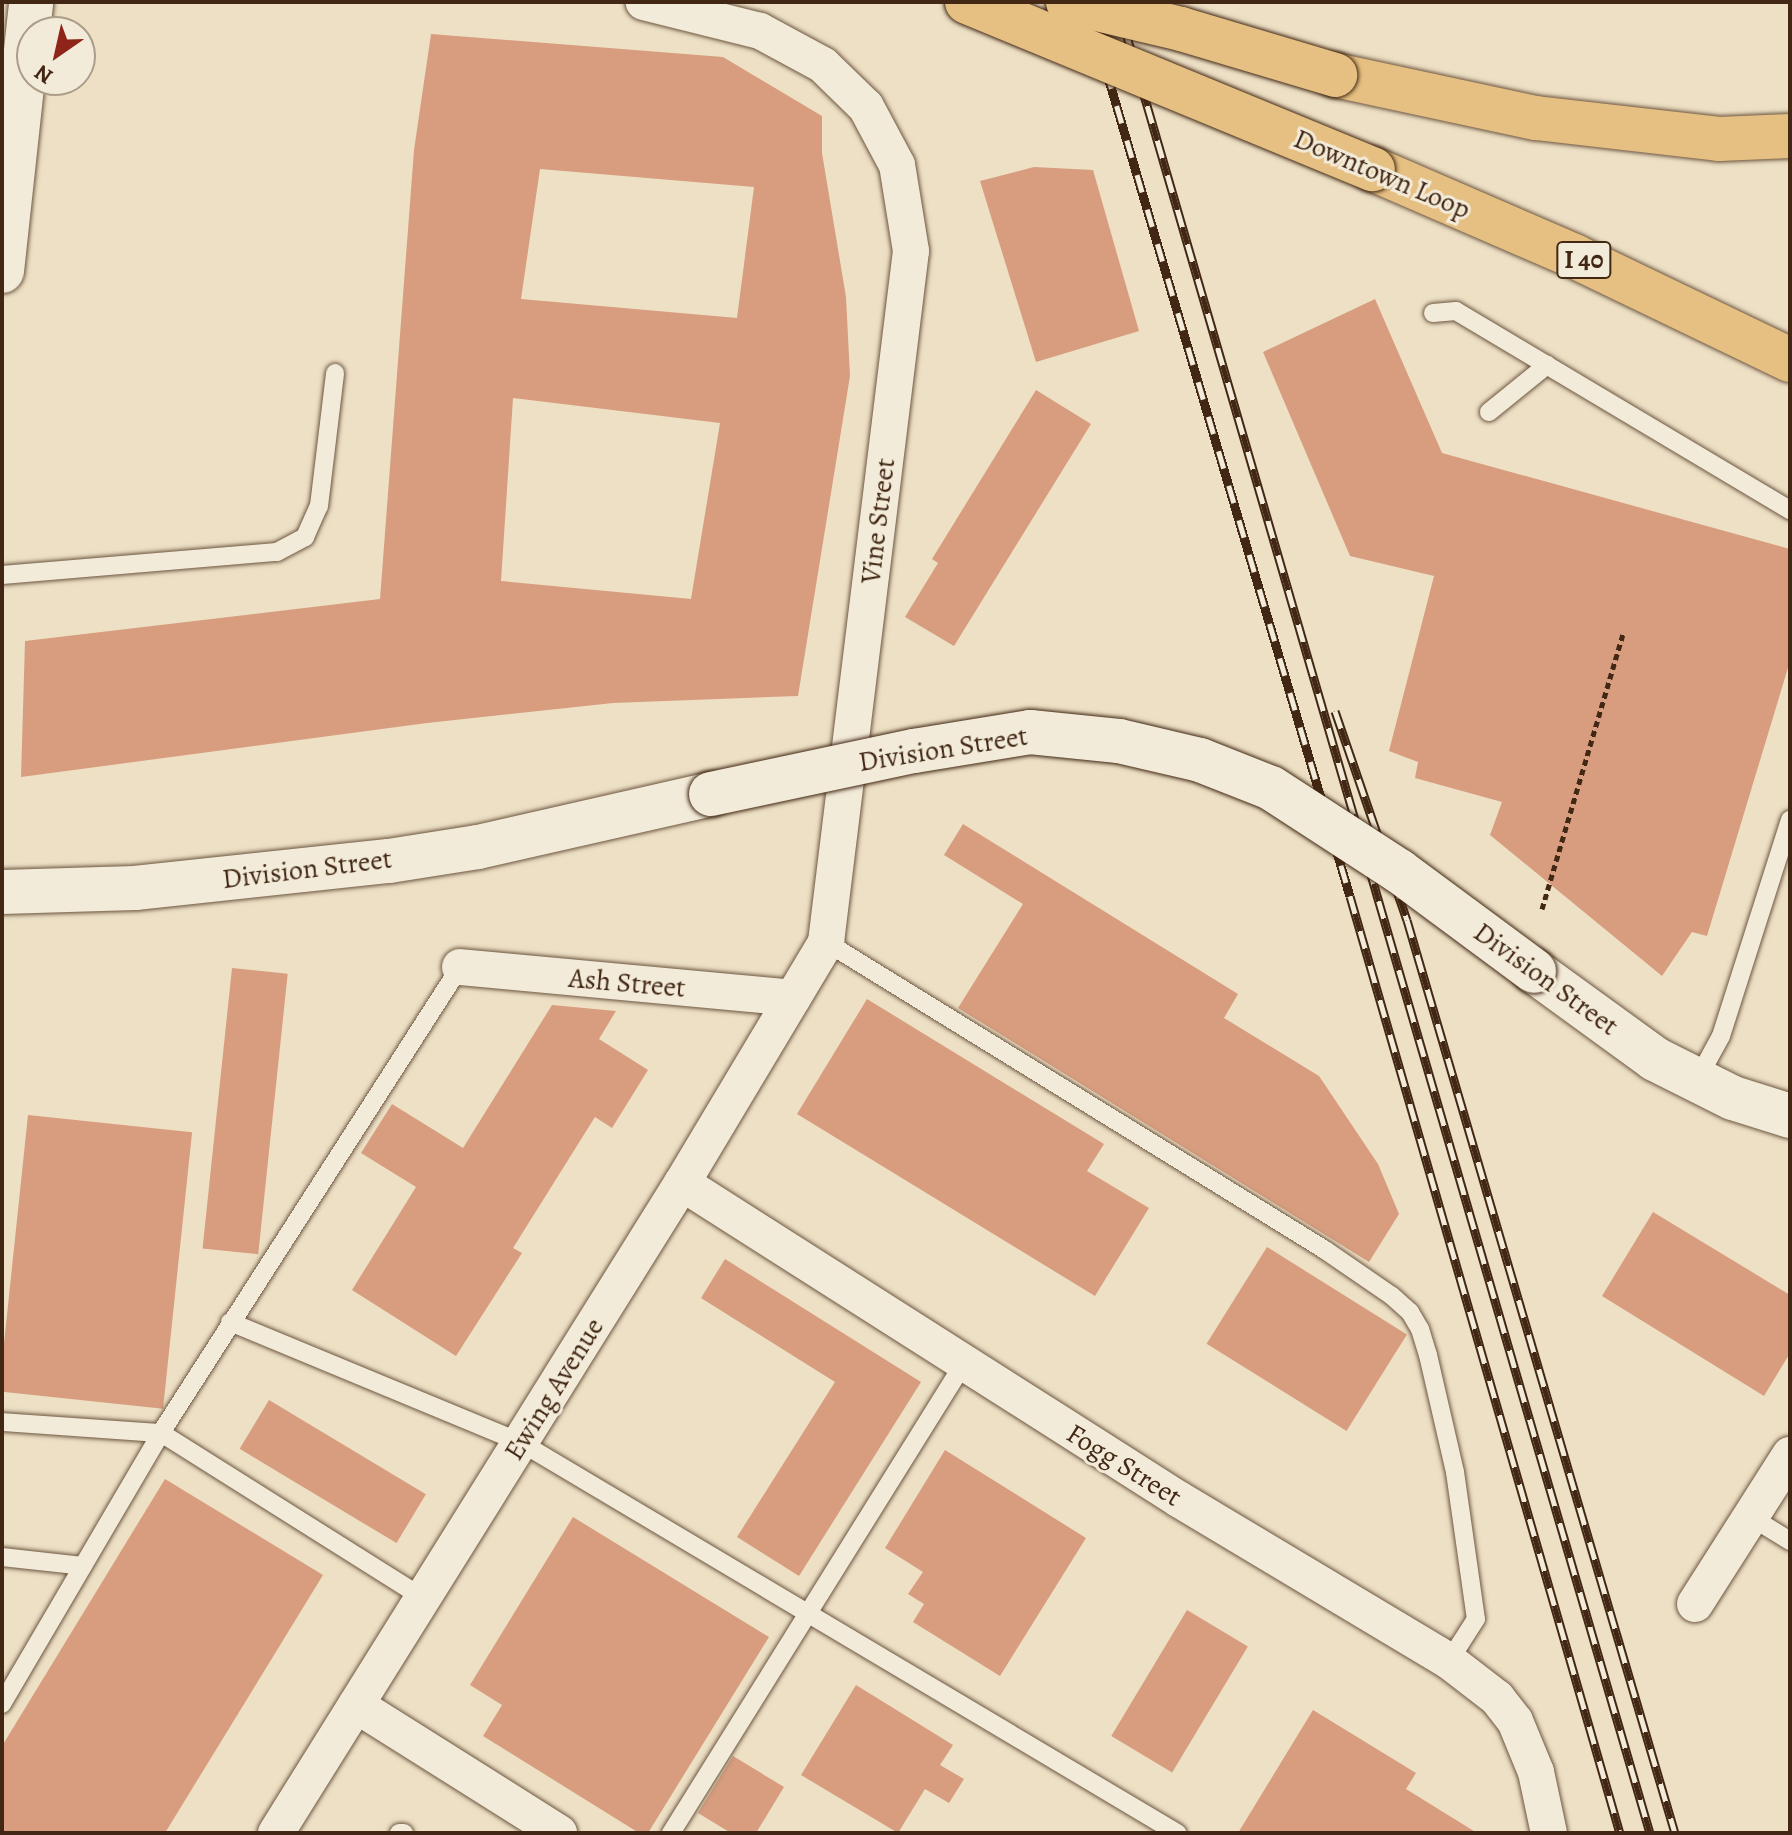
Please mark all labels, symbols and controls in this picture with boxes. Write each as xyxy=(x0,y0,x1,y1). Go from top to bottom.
north arrow xyxy=(16,16,96,96)
text: N xyxy=(29,57,59,91)
street label: Downtown Loop xyxy=(1289,122,1475,226)
road number: I 40 xyxy=(1556,238,1612,282)
street label: Vine Street xyxy=(854,456,902,586)
street label: Division Street xyxy=(856,719,1030,779)
street label: Division Street xyxy=(220,842,394,896)
street label: Division Street xyxy=(1467,915,1625,1043)
street label: Ash Street xyxy=(567,961,687,1005)
street label: Ewing Avenue xyxy=(497,1312,611,1466)
street label: Fogg Street xyxy=(1060,1416,1188,1514)

